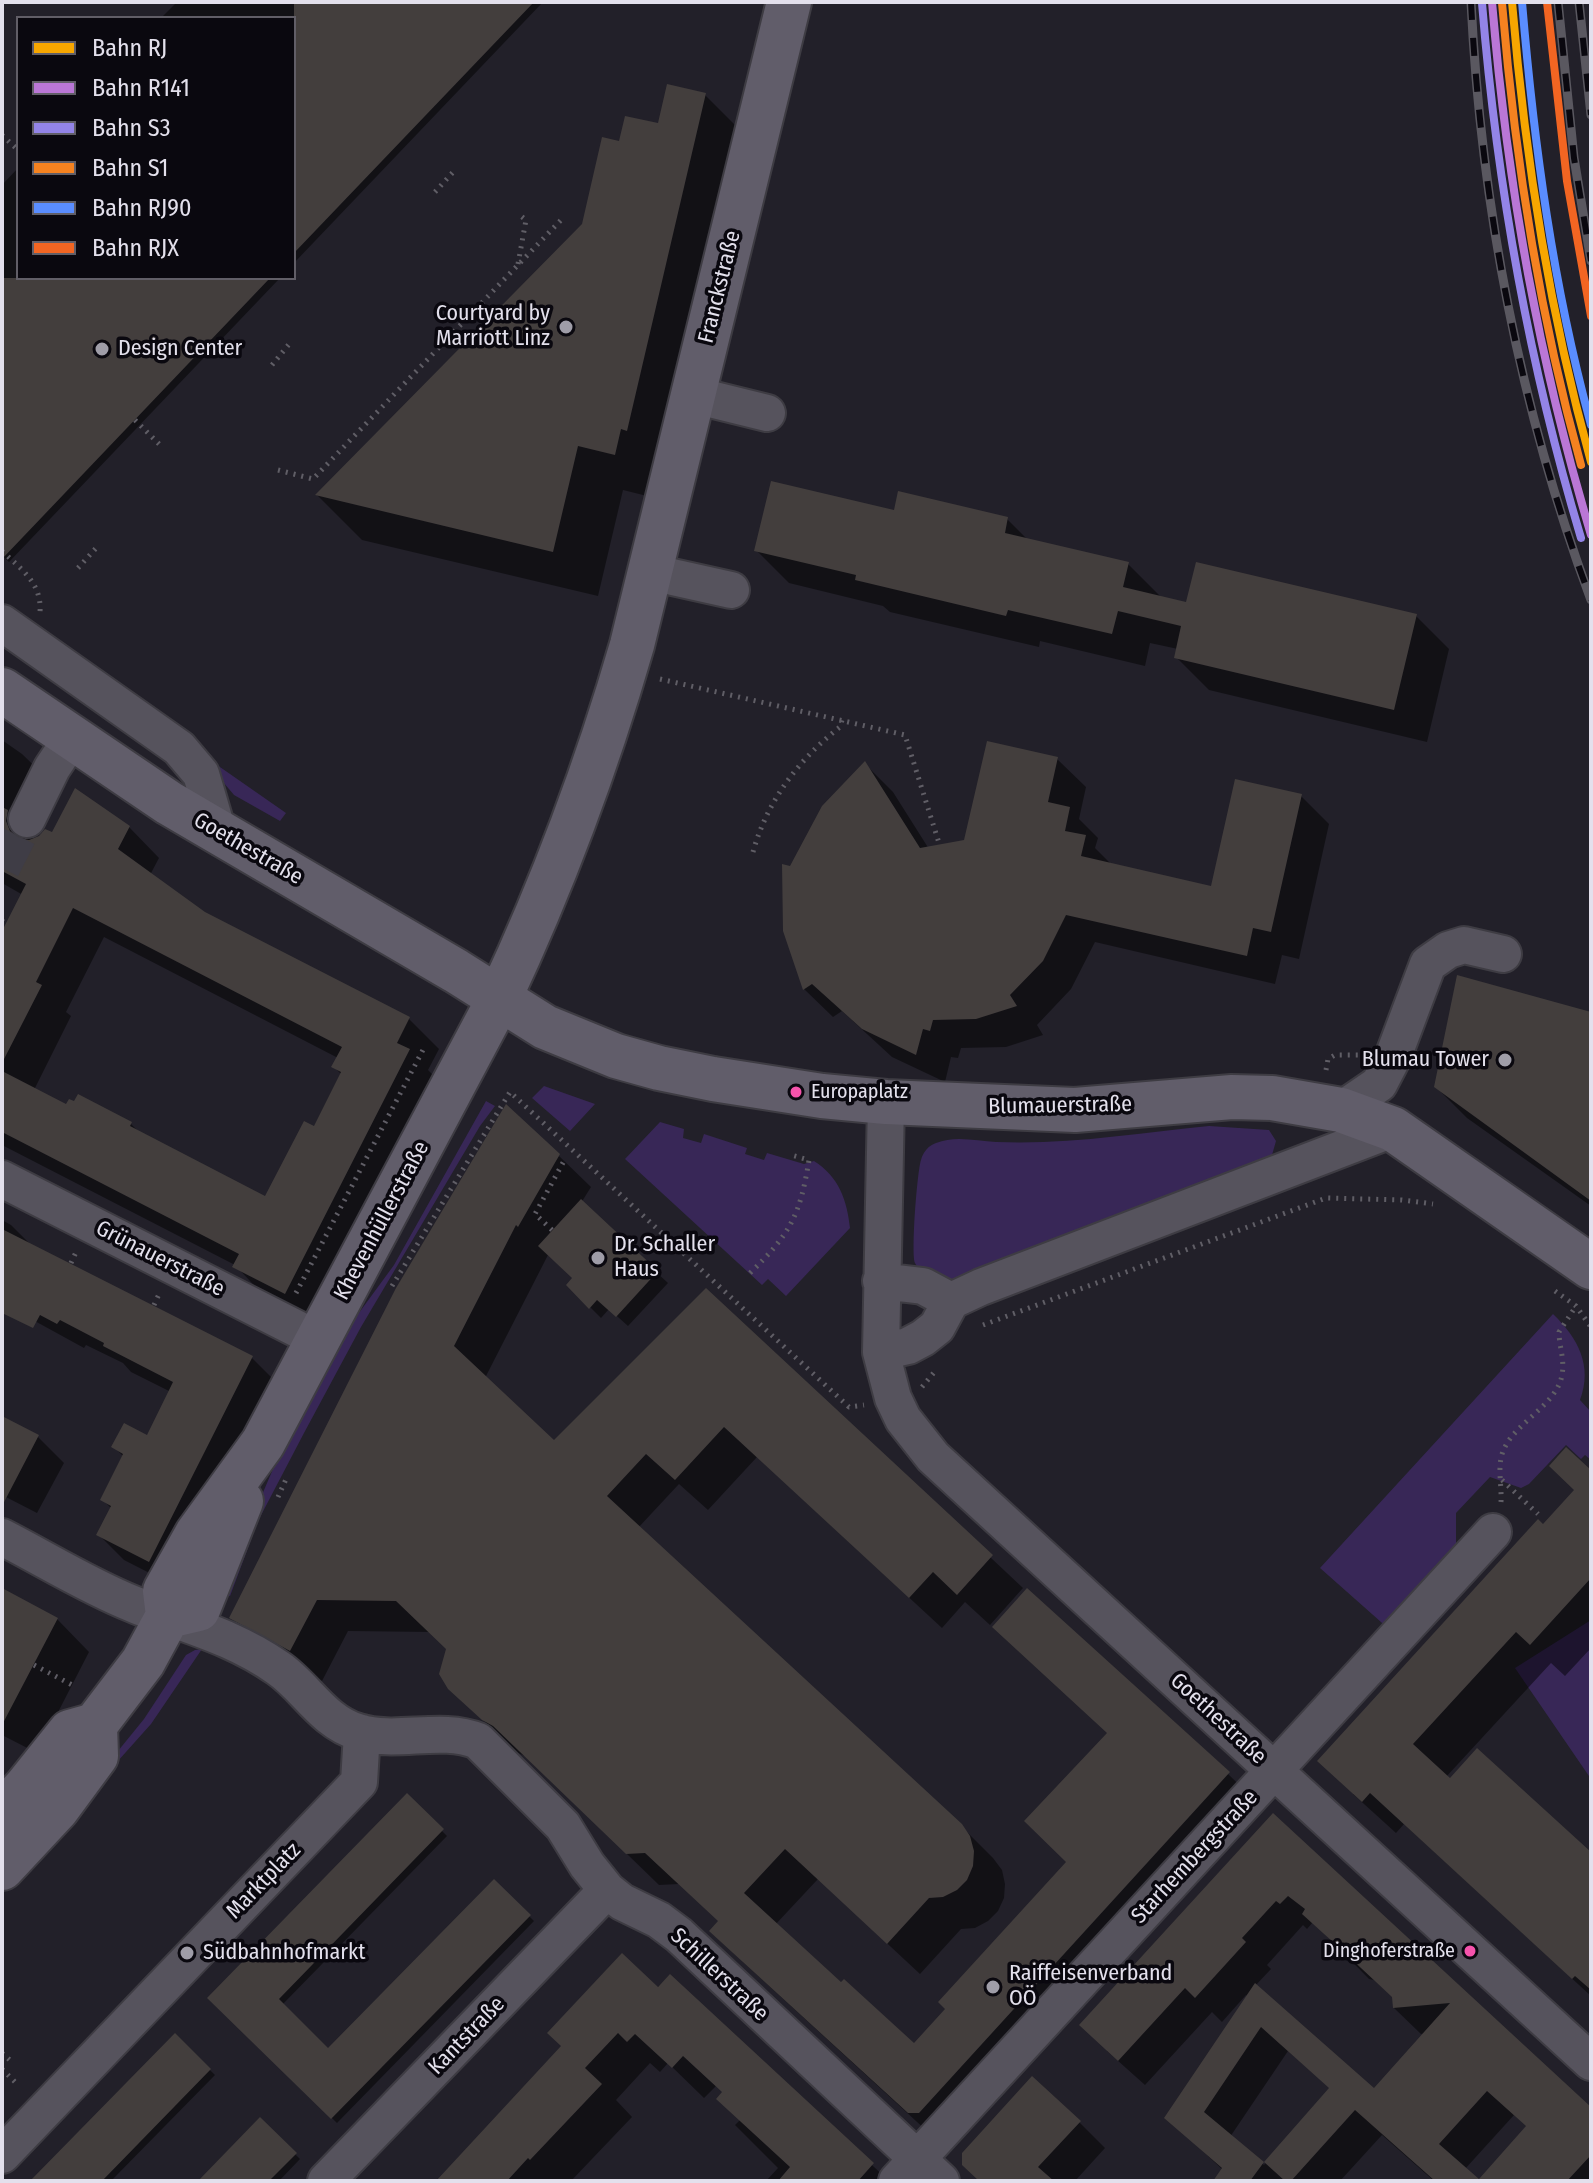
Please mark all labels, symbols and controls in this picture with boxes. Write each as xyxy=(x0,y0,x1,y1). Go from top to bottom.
legend xyxy=(16,16,296,280)
text: Bahn RJ xyxy=(92,34,167,62)
text: Bahn R141 xyxy=(92,74,190,102)
text: Bahn S3 xyxy=(92,114,171,142)
text: Bahn S1 xyxy=(92,154,168,182)
text: Bahn RJ90 xyxy=(92,194,191,222)
street label: Franckstraße xyxy=(693,228,747,346)
text: Bahn RJX xyxy=(92,234,179,262)
place label: Courtyard by Marriott Linz xyxy=(436,301,550,352)
marker: Courtyard by Marriott Linz xyxy=(557,318,575,336)
place label: Design Center xyxy=(118,336,242,362)
marker: Design Center xyxy=(93,340,111,358)
street label: Goethestraße xyxy=(189,807,307,891)
place label: Blumau Tower xyxy=(1362,1047,1489,1073)
marker: Blumau Tower xyxy=(1496,1051,1514,1069)
place label: Europaplatz xyxy=(811,1080,908,1104)
marker: Europaplatz xyxy=(788,1084,804,1100)
street label: Blumauerstraße xyxy=(988,1092,1132,1120)
street label: Khevenhüllerstraße xyxy=(329,1137,435,1305)
street label: Grünauerstraße xyxy=(91,1215,229,1303)
place label: Dr. Schaller Haus xyxy=(614,1232,715,1284)
marker: Dr. Schaller Haus xyxy=(589,1249,607,1267)
street label: Goethestraße xyxy=(1164,1668,1272,1770)
street label: Starhembergstraße xyxy=(1126,1785,1264,1929)
street label: Marktplatz xyxy=(221,1837,307,1925)
street label: Schillerstraße xyxy=(665,1923,773,2027)
place label: Dinghoferstraße xyxy=(1323,1939,1455,1963)
place label: Südbahnhofmarkt xyxy=(203,1940,365,1966)
marker: Dinghoferstraße xyxy=(1462,1943,1478,1959)
marker: Südbahnhofmarkt xyxy=(178,1944,196,1962)
place label: Raiffeisenverband OÖ xyxy=(1009,1961,1172,2012)
marker: Raiffeisenverband OÖ xyxy=(984,1978,1002,1996)
street label: Kantstraße xyxy=(423,1992,511,2080)

